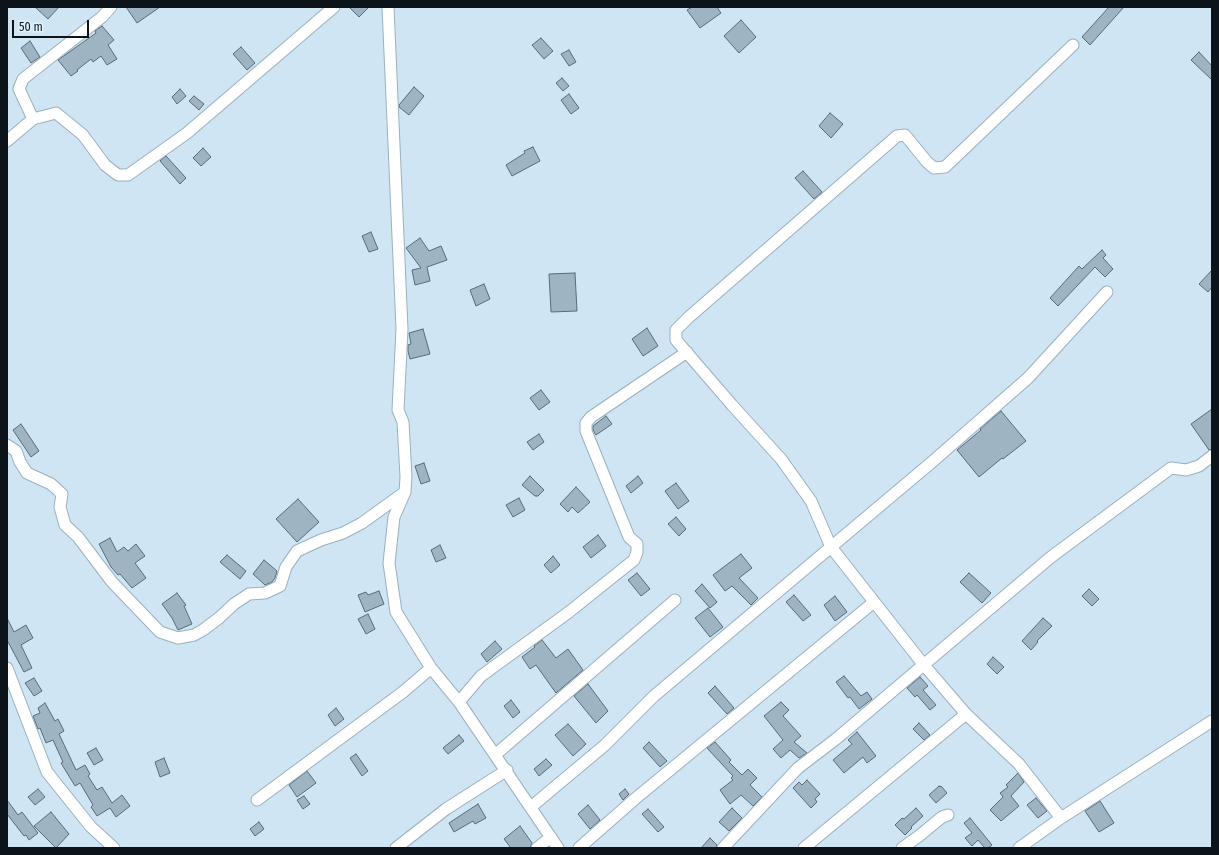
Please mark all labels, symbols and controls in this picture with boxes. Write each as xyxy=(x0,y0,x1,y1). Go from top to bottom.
scale bar xyxy=(14,12,91,38)
text: 50 m xyxy=(19,20,43,34)

